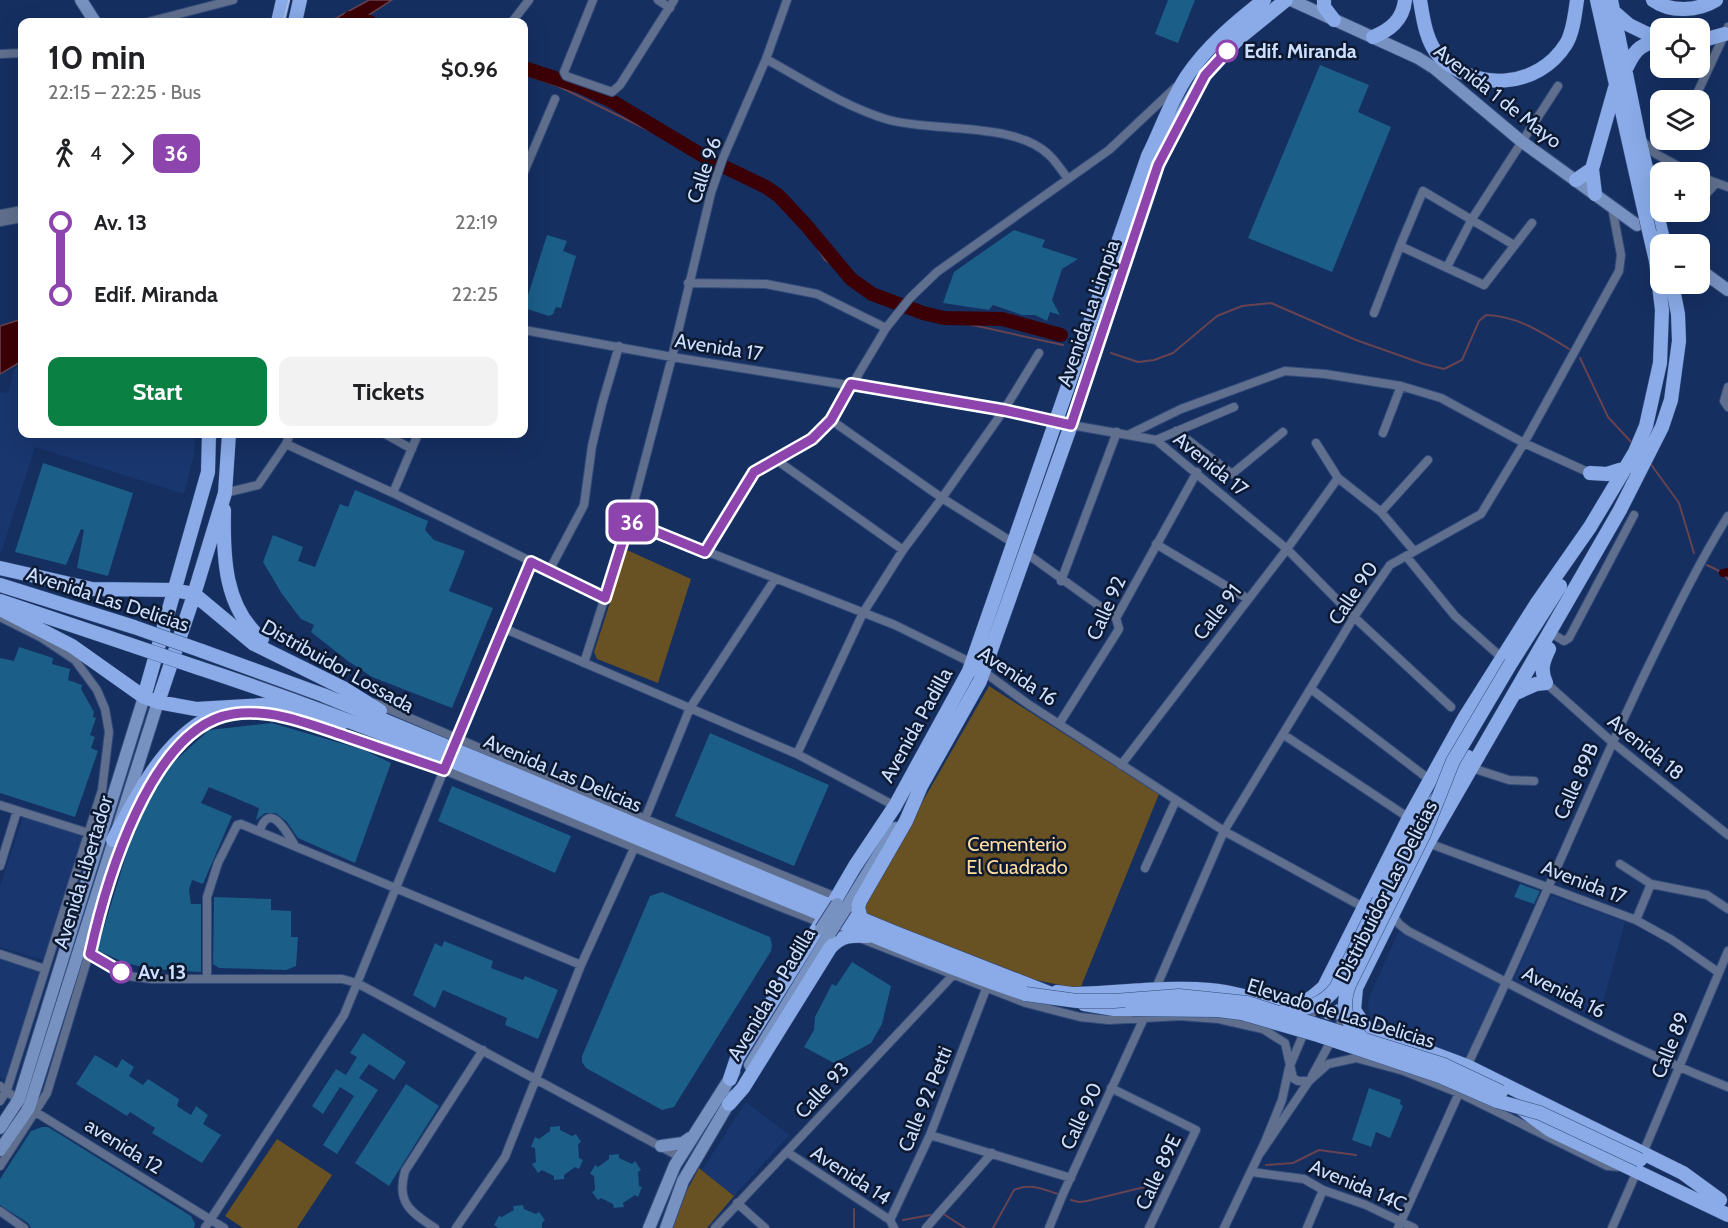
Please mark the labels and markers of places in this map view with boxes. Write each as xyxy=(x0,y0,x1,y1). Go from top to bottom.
place label: Edif. Miranda xyxy=(1244,39,1357,63)
marker: Edif. Miranda xyxy=(1216,40,1238,62)
place label: Av. 13 xyxy=(138,960,186,984)
marker: Av. 13 xyxy=(110,961,132,983)

